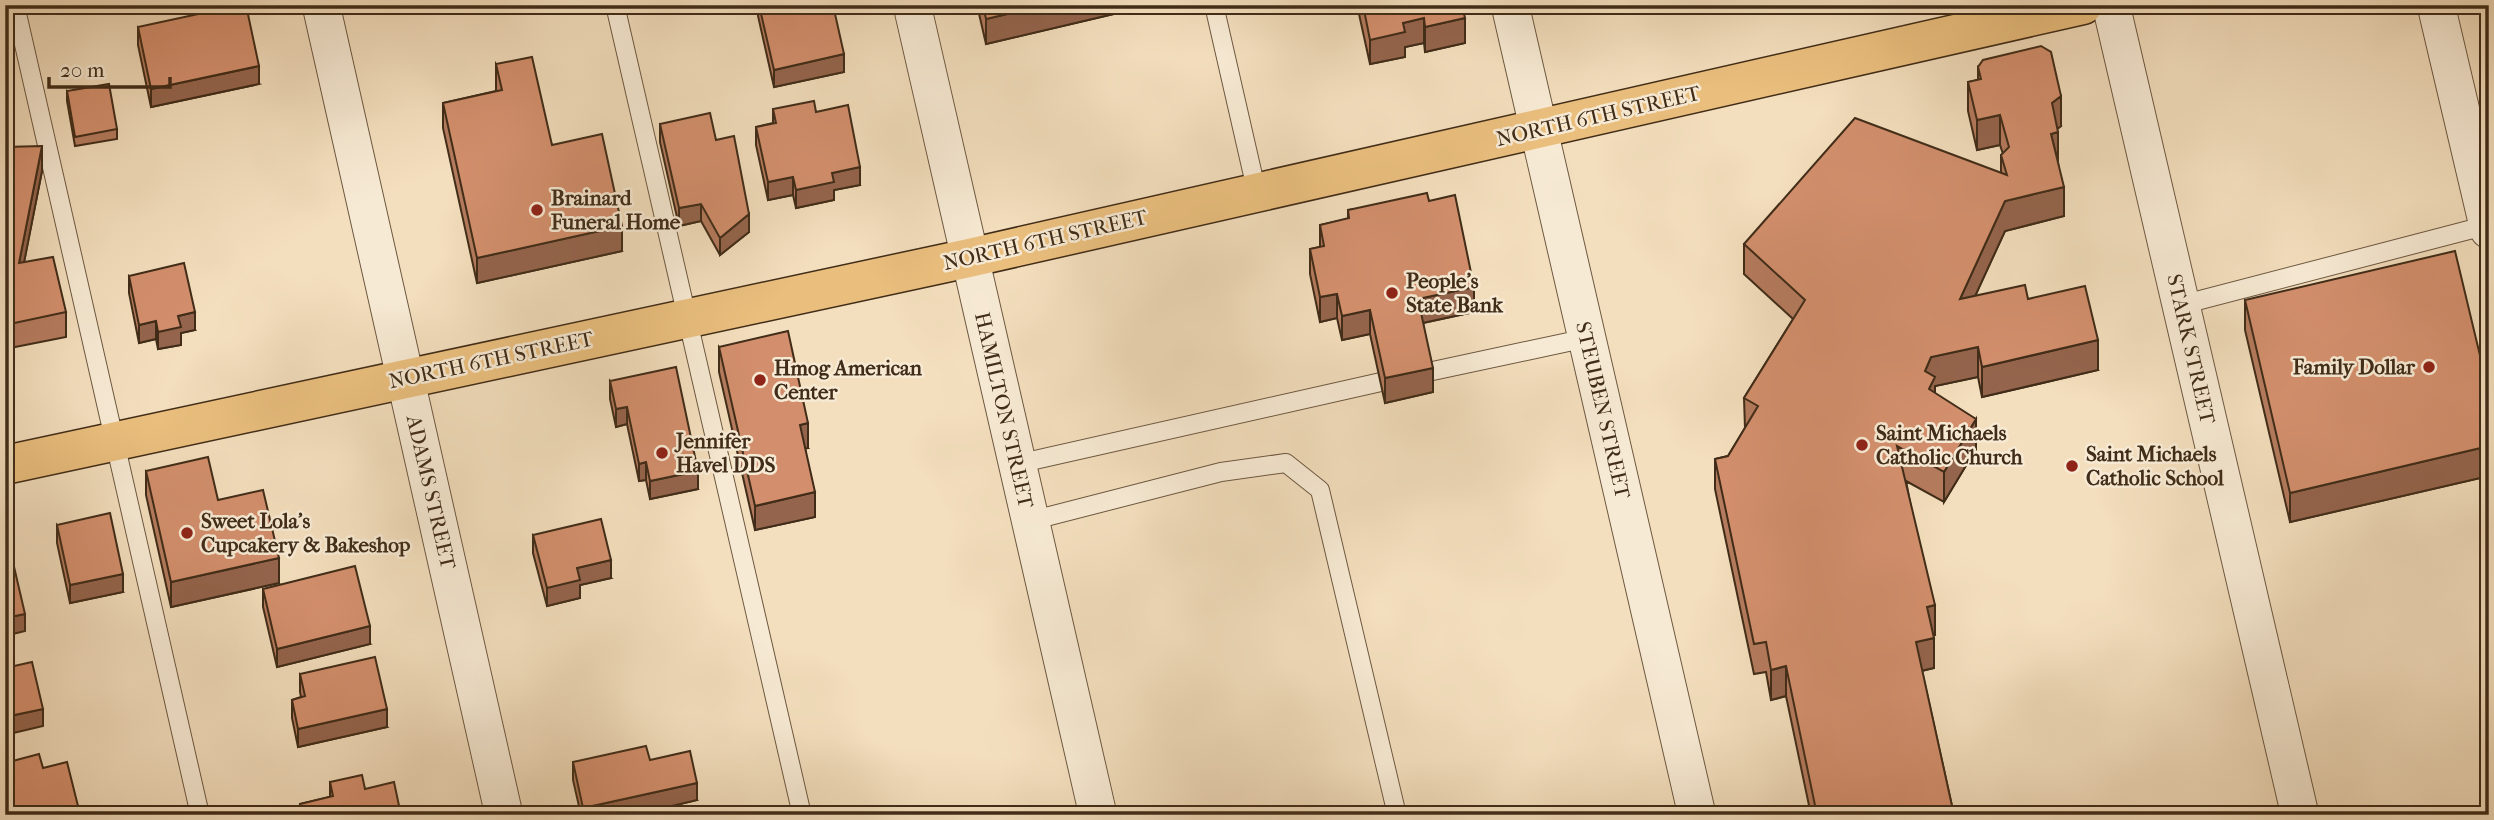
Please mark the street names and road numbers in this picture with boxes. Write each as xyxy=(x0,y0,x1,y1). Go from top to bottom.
street label: NORTH 6TH STREET xyxy=(1494,81,1703,151)
street label: NORTH 6TH STREET xyxy=(941,205,1150,275)
street label: STARK STREET xyxy=(2162,272,2220,427)
street label: HAMILTON STREET xyxy=(970,310,1038,511)
street label: STEUBEN STREET xyxy=(1571,319,1635,502)
street label: NORTH 6TH STREET xyxy=(386,326,596,393)
street label: ADAMS STREET xyxy=(401,412,461,572)

